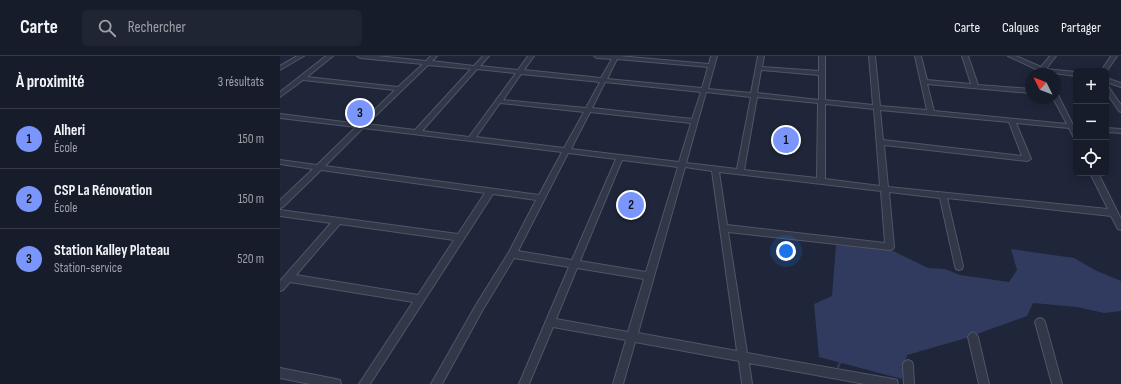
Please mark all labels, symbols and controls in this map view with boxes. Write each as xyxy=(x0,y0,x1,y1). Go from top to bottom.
search box xyxy=(82,10,362,46)
text: Carte xyxy=(20,16,58,39)
icon: search xyxy=(96,17,118,39)
text: Rechercher xyxy=(128,18,186,37)
text: Carte xyxy=(954,19,980,36)
text: Calques xyxy=(1002,19,1039,36)
text: Partager xyxy=(1061,19,1101,36)
north arrow xyxy=(1025,68,1061,104)
map controls xyxy=(1073,68,1109,176)
button: + xyxy=(1073,68,1109,104)
text: À proximité xyxy=(16,72,84,92)
text: 3 résultats xyxy=(218,74,264,90)
pin: 3 xyxy=(347,98,373,128)
button: − xyxy=(1073,104,1109,140)
text: Alheri xyxy=(54,121,85,140)
pin: 1 xyxy=(773,125,799,155)
text: 1 xyxy=(26,131,32,147)
text: 150 m xyxy=(238,131,264,147)
text: École xyxy=(54,140,77,156)
button: locate xyxy=(1073,140,1109,176)
text: CSP La Rénovation xyxy=(54,181,152,200)
pin: 2 xyxy=(618,190,644,220)
text: 2 xyxy=(26,191,32,207)
text: 150 m xyxy=(238,191,264,207)
text: École xyxy=(54,200,77,216)
text: Station Kalley Plateau xyxy=(54,241,170,260)
your location xyxy=(776,241,796,261)
text: 3 xyxy=(26,251,32,267)
text: 520 m xyxy=(237,251,264,267)
text: Station-service xyxy=(54,260,122,276)

